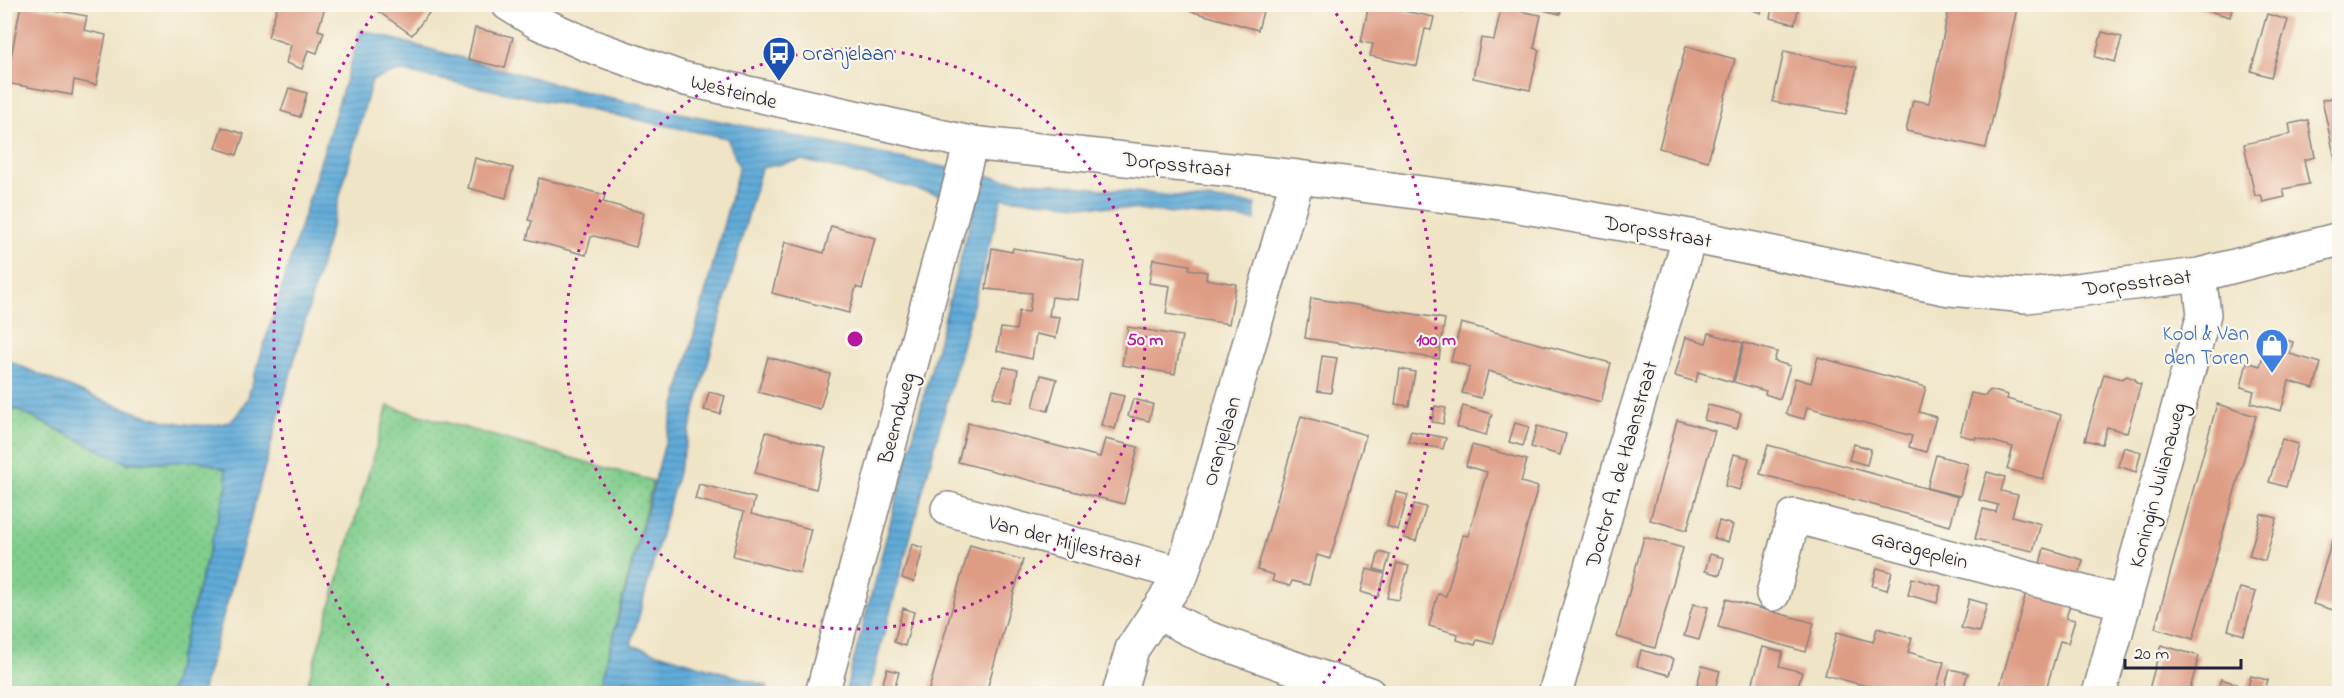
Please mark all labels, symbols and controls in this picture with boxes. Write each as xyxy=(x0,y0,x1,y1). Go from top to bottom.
bus stop icon: Oranjelaan xyxy=(761,35,797,82)
place label: Oranjelaan xyxy=(802,40,894,70)
street label: Westeinde xyxy=(687,68,780,118)
street label: Dorpsstraat xyxy=(1120,145,1233,187)
street label: Dorpsstraat xyxy=(1600,209,1714,257)
street label: Dorpsstraat xyxy=(2080,262,2193,306)
place label: Kool & Van den Toren xyxy=(2162,320,2249,374)
shop icon: Kool & Van den Toren xyxy=(2254,327,2290,374)
text: 50 m xyxy=(1127,328,1163,354)
text: 100 m xyxy=(1416,328,1456,354)
centre of rings xyxy=(845,329,865,349)
street label: Doctor A. de Haanstraat xyxy=(1579,358,1667,572)
street label: Beemdweg xyxy=(871,369,926,469)
street label: Oranjelaan xyxy=(1196,393,1250,490)
street label: Koningin Julianaweg xyxy=(2122,400,2197,572)
street label: Van der Mijlestraat xyxy=(984,508,1144,578)
street label: Garageplein xyxy=(1867,524,1971,580)
scale bar xyxy=(2125,632,2240,670)
text: 20 m xyxy=(2134,642,2169,668)

